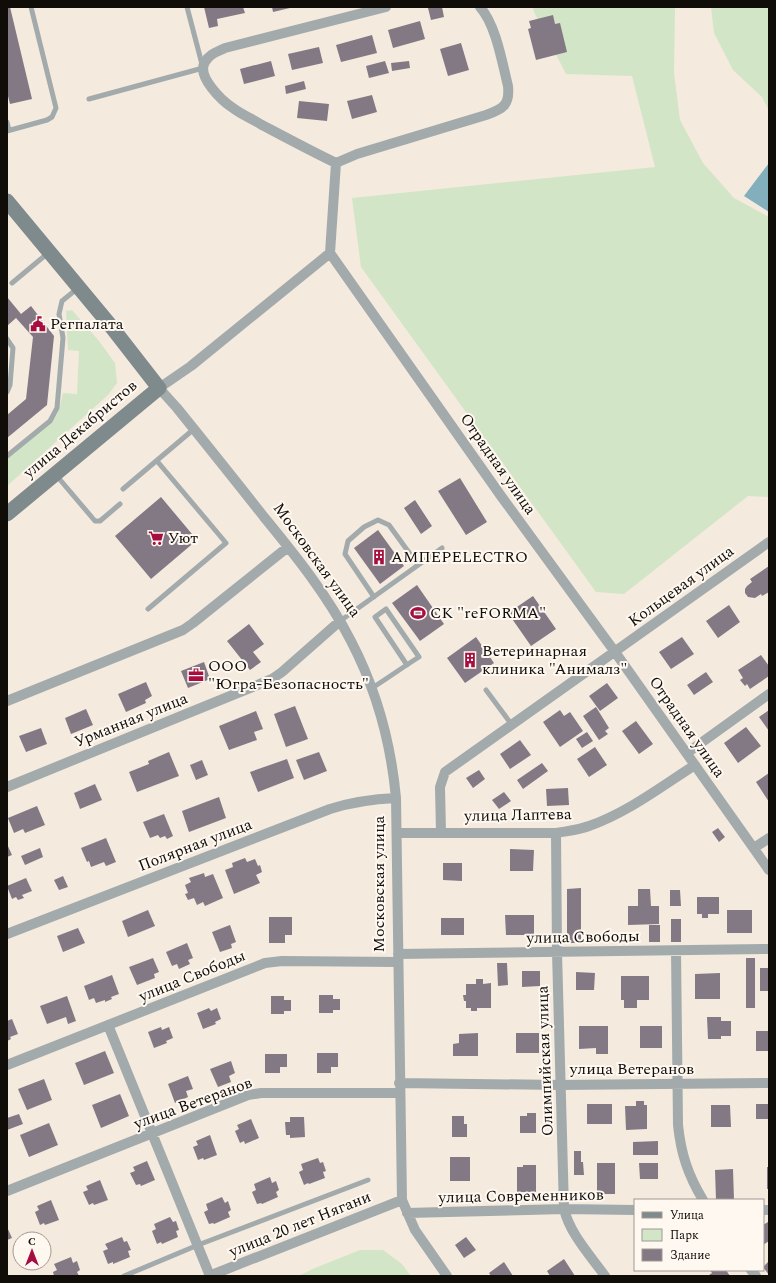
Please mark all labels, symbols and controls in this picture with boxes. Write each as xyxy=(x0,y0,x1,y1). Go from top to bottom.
place label: Регпалата xyxy=(50,312,124,336)
public building icon: Регпалата xyxy=(29,315,47,333)
street label: улица Декабристов xyxy=(17,374,142,485)
street label: Отрадная улица xyxy=(454,408,542,520)
street label: Московская улица xyxy=(267,498,367,623)
place label: Уют xyxy=(168,526,198,550)
supermarket icon: Уют xyxy=(147,529,165,547)
street label: Кольцевая улица xyxy=(623,539,739,633)
place label: АМПЕРELECTRO xyxy=(391,545,528,569)
building icon: АМПЕРELECTRO xyxy=(370,548,388,566)
place label: СК "reFORMA" xyxy=(430,601,546,625)
sports icon: СК "reFORMA" xyxy=(409,604,427,622)
place label: Ветеринарная клиника "Анималз" xyxy=(482,639,628,681)
building icon: Ветеринарная клиника "Анималз" xyxy=(461,651,479,669)
place label: ООО "Югра-Безопасность" xyxy=(208,654,369,696)
office icon: ООО "Югра-Безопасность" xyxy=(187,666,205,684)
street label: Отрадная улица xyxy=(643,671,731,783)
street label: Урманная улица xyxy=(71,686,192,754)
street label: улица Лаптева xyxy=(463,802,572,828)
street label: Полярная улица xyxy=(135,812,256,878)
street label: Московская улица xyxy=(367,815,391,952)
street label: улица Свободы xyxy=(525,924,640,950)
street label: улица Свободы xyxy=(134,944,249,1009)
street label: Олимпийская улица xyxy=(530,985,560,1137)
street label: улица Ветеранов xyxy=(569,1057,694,1081)
street label: улица Ветеранов xyxy=(130,1070,255,1136)
street label: улица Современников xyxy=(437,1183,604,1209)
street label: улица 20 лет Нягани xyxy=(225,1185,375,1264)
legend xyxy=(634,1199,764,1271)
text: Улица xyxy=(670,1206,704,1225)
text: Парк xyxy=(670,1226,699,1245)
north arrow xyxy=(12,1231,52,1271)
text: С xyxy=(28,1233,36,1250)
text: Здание xyxy=(670,1246,710,1265)

